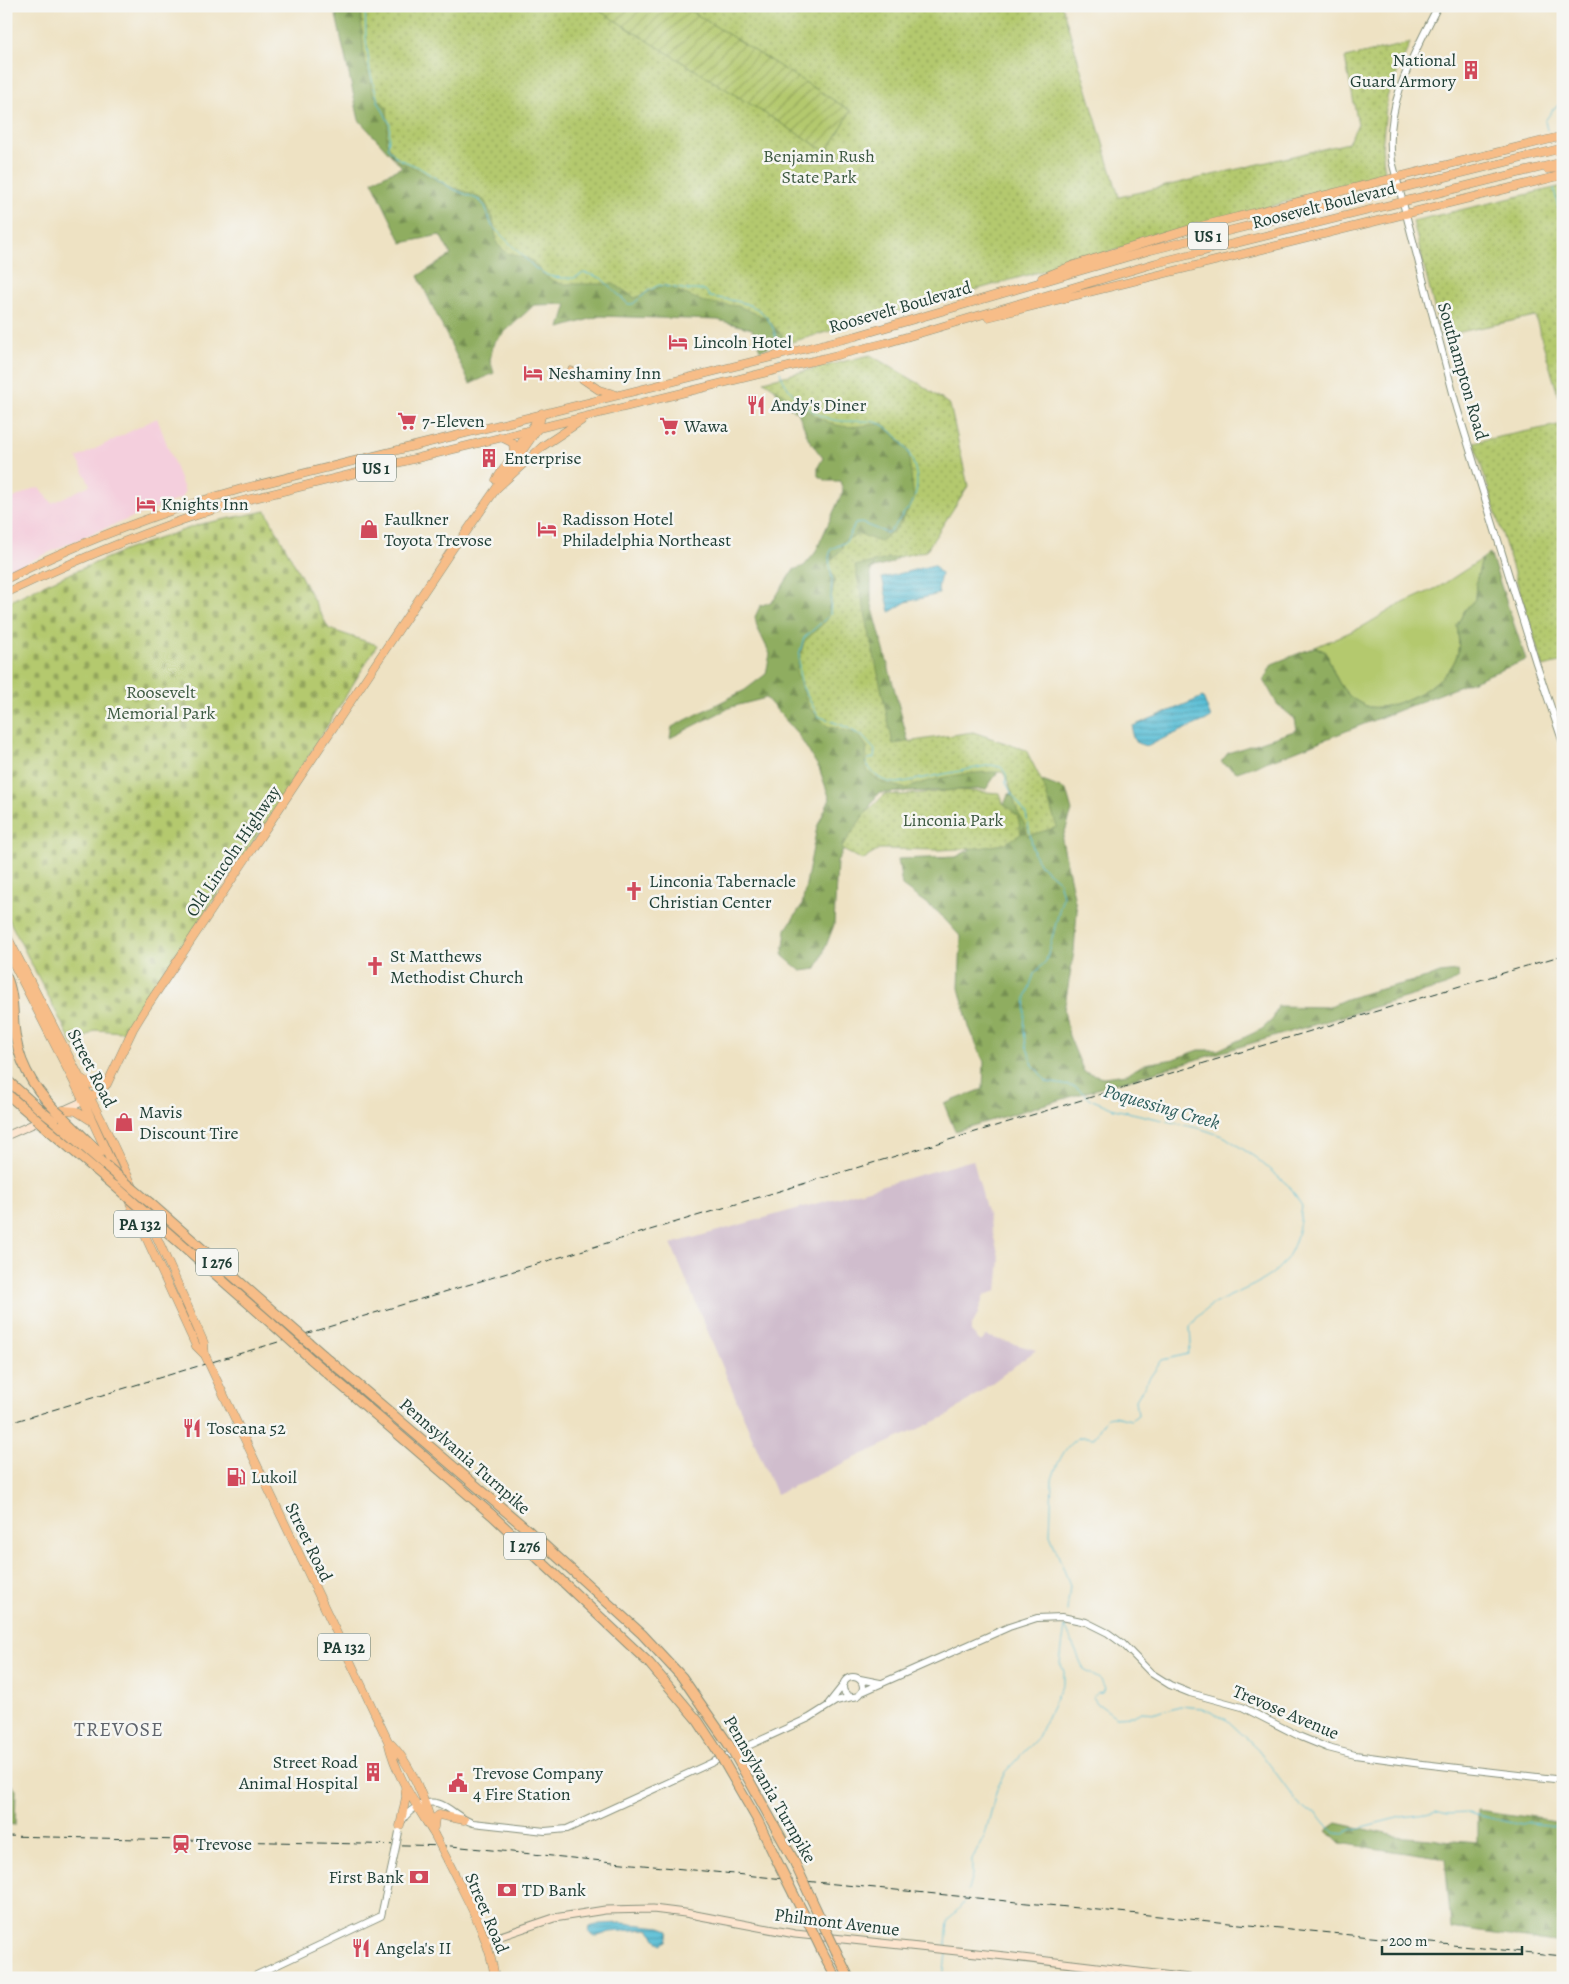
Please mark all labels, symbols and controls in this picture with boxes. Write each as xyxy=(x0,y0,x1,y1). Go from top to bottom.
place label: National Guard Armory xyxy=(1350,48,1457,93)
building icon: National Guard Armory xyxy=(1460,59,1482,81)
park label: Benjamin Rush State Park xyxy=(763,144,875,189)
street label: Roosevelt Boulevard xyxy=(1249,175,1399,234)
road number: US 1 xyxy=(1188,222,1228,250)
street label: Roosevelt Boulevard xyxy=(826,275,975,339)
street label: Southampton Road xyxy=(1432,299,1494,443)
place label: Lincoln Hotel xyxy=(693,330,792,354)
hotel icon: Lincoln Hotel xyxy=(667,331,689,353)
place label: Neshaminy Inn xyxy=(548,361,661,385)
hotel icon: Neshaminy Inn xyxy=(522,362,544,384)
place label: Andy's Diner xyxy=(770,393,866,417)
restaurant icon: Andy's Diner xyxy=(745,394,767,416)
place label: 7-Eleven xyxy=(422,409,485,433)
supermarket icon: 7-Eleven xyxy=(396,410,418,432)
place label: Wawa xyxy=(683,414,729,438)
supermarket icon: Wawa xyxy=(658,415,680,437)
place label: Enterprise xyxy=(504,446,582,470)
building icon: Enterprise xyxy=(478,447,500,469)
road number: US 1 xyxy=(356,454,396,482)
place label: Knights Inn xyxy=(161,492,249,516)
hotel icon: Knights Inn xyxy=(135,493,157,515)
place label: Faulkner Toyota Trevose xyxy=(384,507,492,552)
place label: Radisson Hotel Philadelphia Northeast xyxy=(562,507,731,552)
shop icon: Faulkner Toyota Trevose xyxy=(358,518,380,540)
hotel icon: Radisson Hotel Philadelphia Northeast xyxy=(536,518,558,540)
park label: Roosevelt Memorial Park xyxy=(107,680,216,725)
street label: Old Lincoln Highway xyxy=(180,780,286,921)
park label: Linconia Park xyxy=(902,808,1004,832)
place label: Linconia Tabernacle Christian Center xyxy=(649,869,796,914)
church icon: Linconia Tabernacle Christian Center xyxy=(623,880,645,902)
place label: St Matthews Methodist Church xyxy=(390,944,524,989)
church icon: St Matthews Methodist Church xyxy=(364,955,386,977)
street label: Street Road xyxy=(62,1025,122,1112)
water label: Poquessing Creek xyxy=(1101,1078,1223,1136)
place label: Mavis Discount Tire xyxy=(139,1100,239,1145)
shop icon: Mavis Discount Tire xyxy=(113,1111,135,1133)
road number: PA 132 xyxy=(114,1210,166,1238)
road number: I 276 xyxy=(196,1248,238,1276)
street label: Pennsylvania Turnpike xyxy=(394,1392,536,1520)
place label: Toscana 52 xyxy=(207,1416,286,1440)
restaurant icon: Toscana 52 xyxy=(181,1417,203,1439)
place label: Lukoil xyxy=(251,1465,297,1489)
fuel station icon: Lukoil xyxy=(225,1466,247,1488)
street label: Street Road xyxy=(280,1498,339,1586)
road number: I 276 xyxy=(504,1532,546,1560)
road number: PA 132 xyxy=(318,1634,370,1660)
street label: Trevose Avenue xyxy=(1229,1679,1343,1745)
street label: Pennsylvania Turnpike xyxy=(718,1711,822,1867)
district label: TREVOSE xyxy=(74,1716,164,1743)
place label: Street Road Animal Hospital xyxy=(238,1750,359,1795)
building icon: Street Road Animal Hospital xyxy=(362,1761,384,1783)
place label: Trevose Company 4 Fire Station xyxy=(473,1761,604,1806)
public building icon: Trevose Company 4 Fire Station xyxy=(447,1772,469,1794)
place label: Trevose xyxy=(196,1832,252,1856)
station icon: Trevose xyxy=(170,1833,192,1855)
place label: First Bank xyxy=(328,1865,404,1889)
bank icon: First Bank xyxy=(408,1866,430,1888)
street label: Street Road xyxy=(459,1869,515,1957)
place label: TD Bank xyxy=(522,1878,586,1902)
bank icon: TD Bank xyxy=(496,1879,518,1901)
street label: Philmont Avenue xyxy=(773,1902,901,1942)
scale bar xyxy=(1382,1924,1522,1956)
text: 200 m xyxy=(1389,1931,1428,1951)
place label: Angela's II xyxy=(375,1936,451,1960)
restaurant icon: Angela's II xyxy=(350,1937,372,1959)

